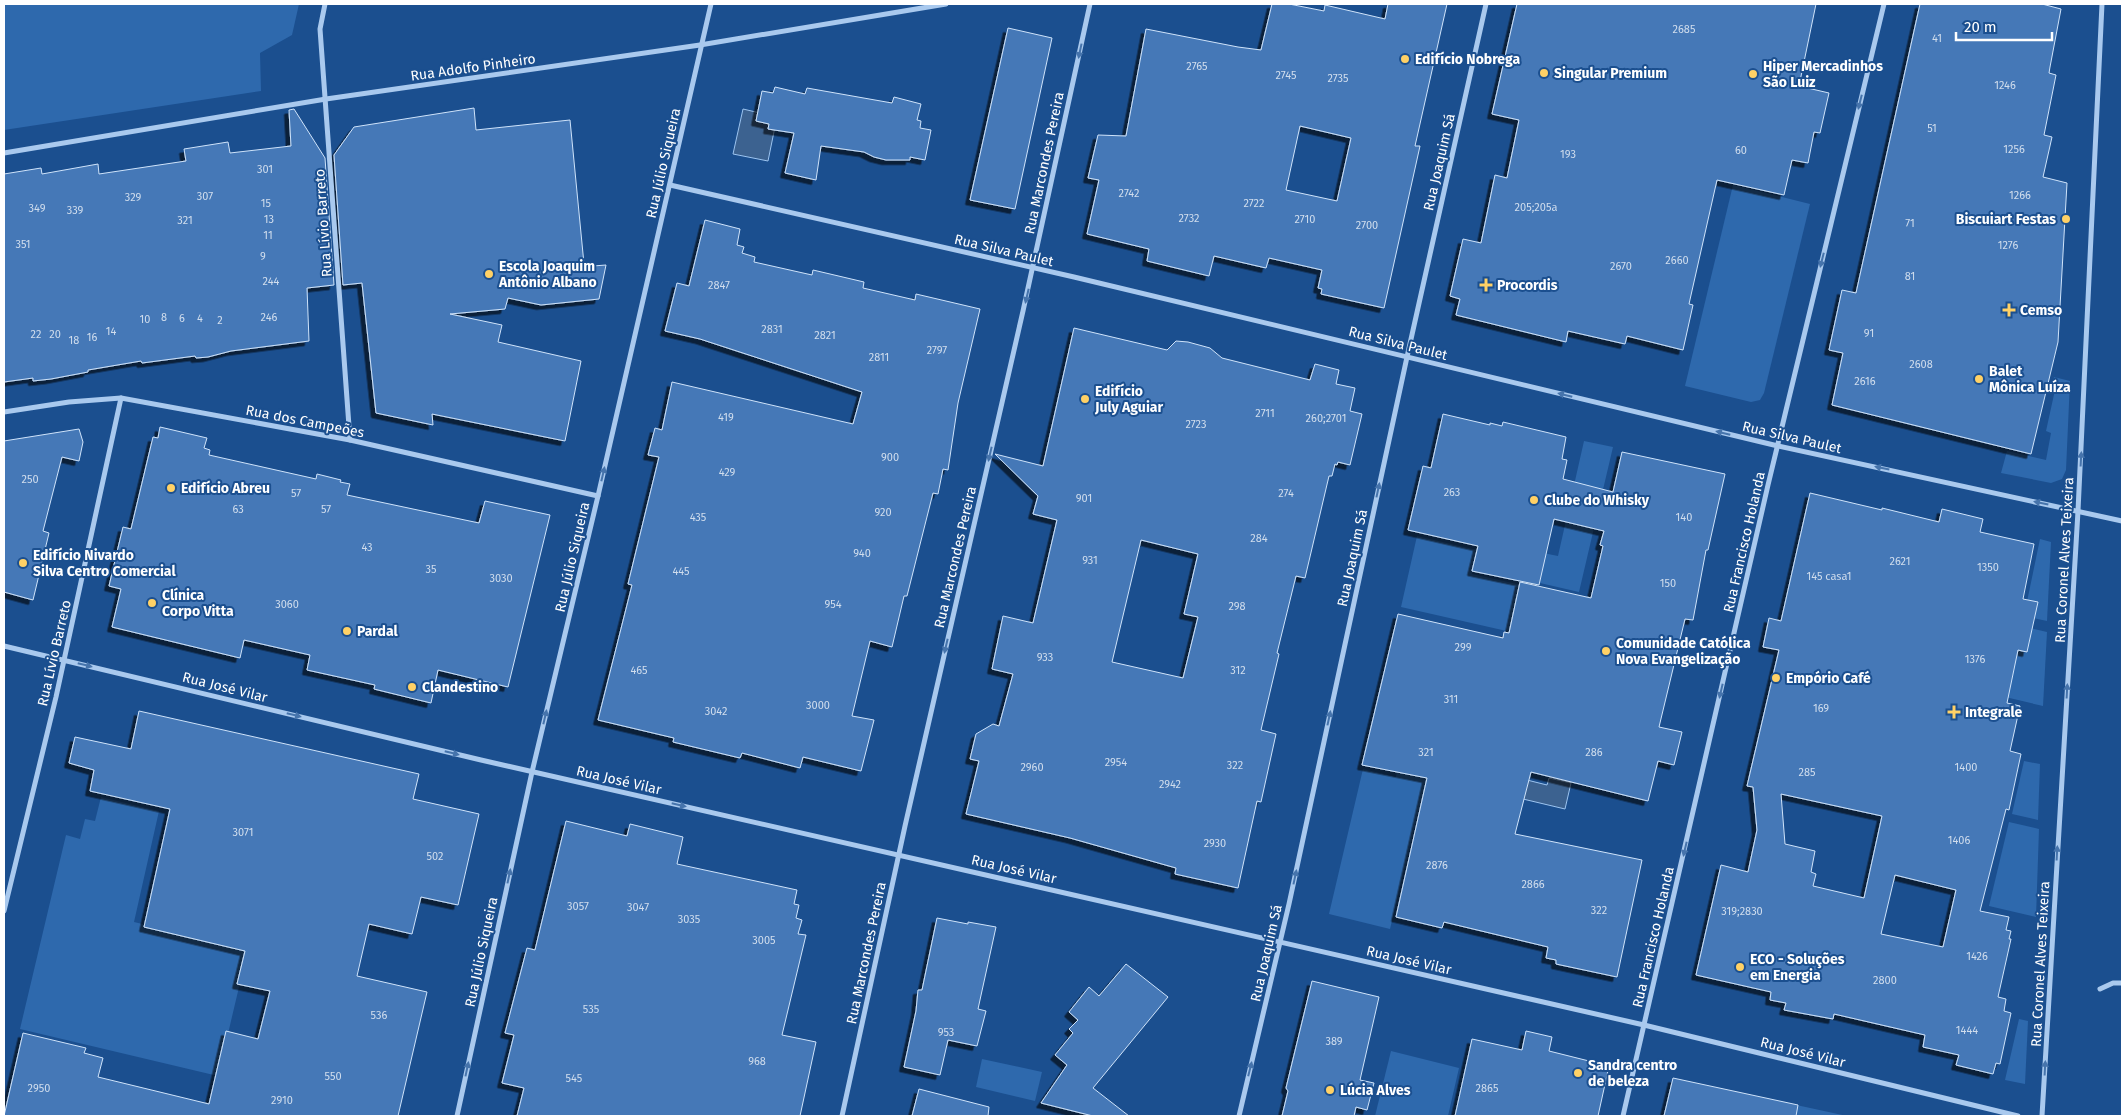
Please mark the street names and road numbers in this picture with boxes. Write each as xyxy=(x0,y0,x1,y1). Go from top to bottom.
street label: Rua Adolfo Pinheiro xyxy=(409,50,537,85)
street label: Rua Marcondes Pereira xyxy=(1021,90,1068,236)
street label: Rua Júlio Siqueira xyxy=(643,106,684,220)
street label: Rua Joaquim Sá xyxy=(1420,112,1459,212)
street label: Rua Lívio Barreto xyxy=(311,168,336,278)
street label: Rua Silva Paulet xyxy=(953,231,1056,270)
street label: Rua Silva Paulet xyxy=(1347,323,1450,364)
street label: Rua dos Campeões xyxy=(244,402,366,441)
street label: Rua Silva Paulet xyxy=(1741,418,1844,457)
street label: Rua Francisco Holanda xyxy=(1720,470,1769,614)
street label: Rua Coronel Alves Teixeira xyxy=(2052,477,2077,643)
street label: Rua Marcondes Pereira xyxy=(931,485,980,630)
street label: Rua Júlio Siqueira xyxy=(552,500,593,614)
street label: Rua Joaquim Sá xyxy=(1334,508,1371,608)
street label: Rua Lívio Barreto xyxy=(34,598,75,708)
street label: Rua José Vilar xyxy=(181,669,270,706)
street label: Rua José Vilar xyxy=(575,762,664,799)
street label: Rua José Vilar xyxy=(970,851,1059,888)
street label: Rua Francisco Holanda xyxy=(1629,865,1678,1009)
street label: Rua Marcondes Pereira xyxy=(843,880,890,1026)
street label: Rua Coronel Alves Teixeira xyxy=(2028,881,2053,1047)
street label: Rua Júlio Siqueira xyxy=(461,895,501,1009)
street label: Rua Joaquim Sá xyxy=(1247,903,1286,1003)
street label: Rua José Vilar xyxy=(1365,942,1454,979)
street label: Rua José Vilar xyxy=(1759,1034,1848,1071)

